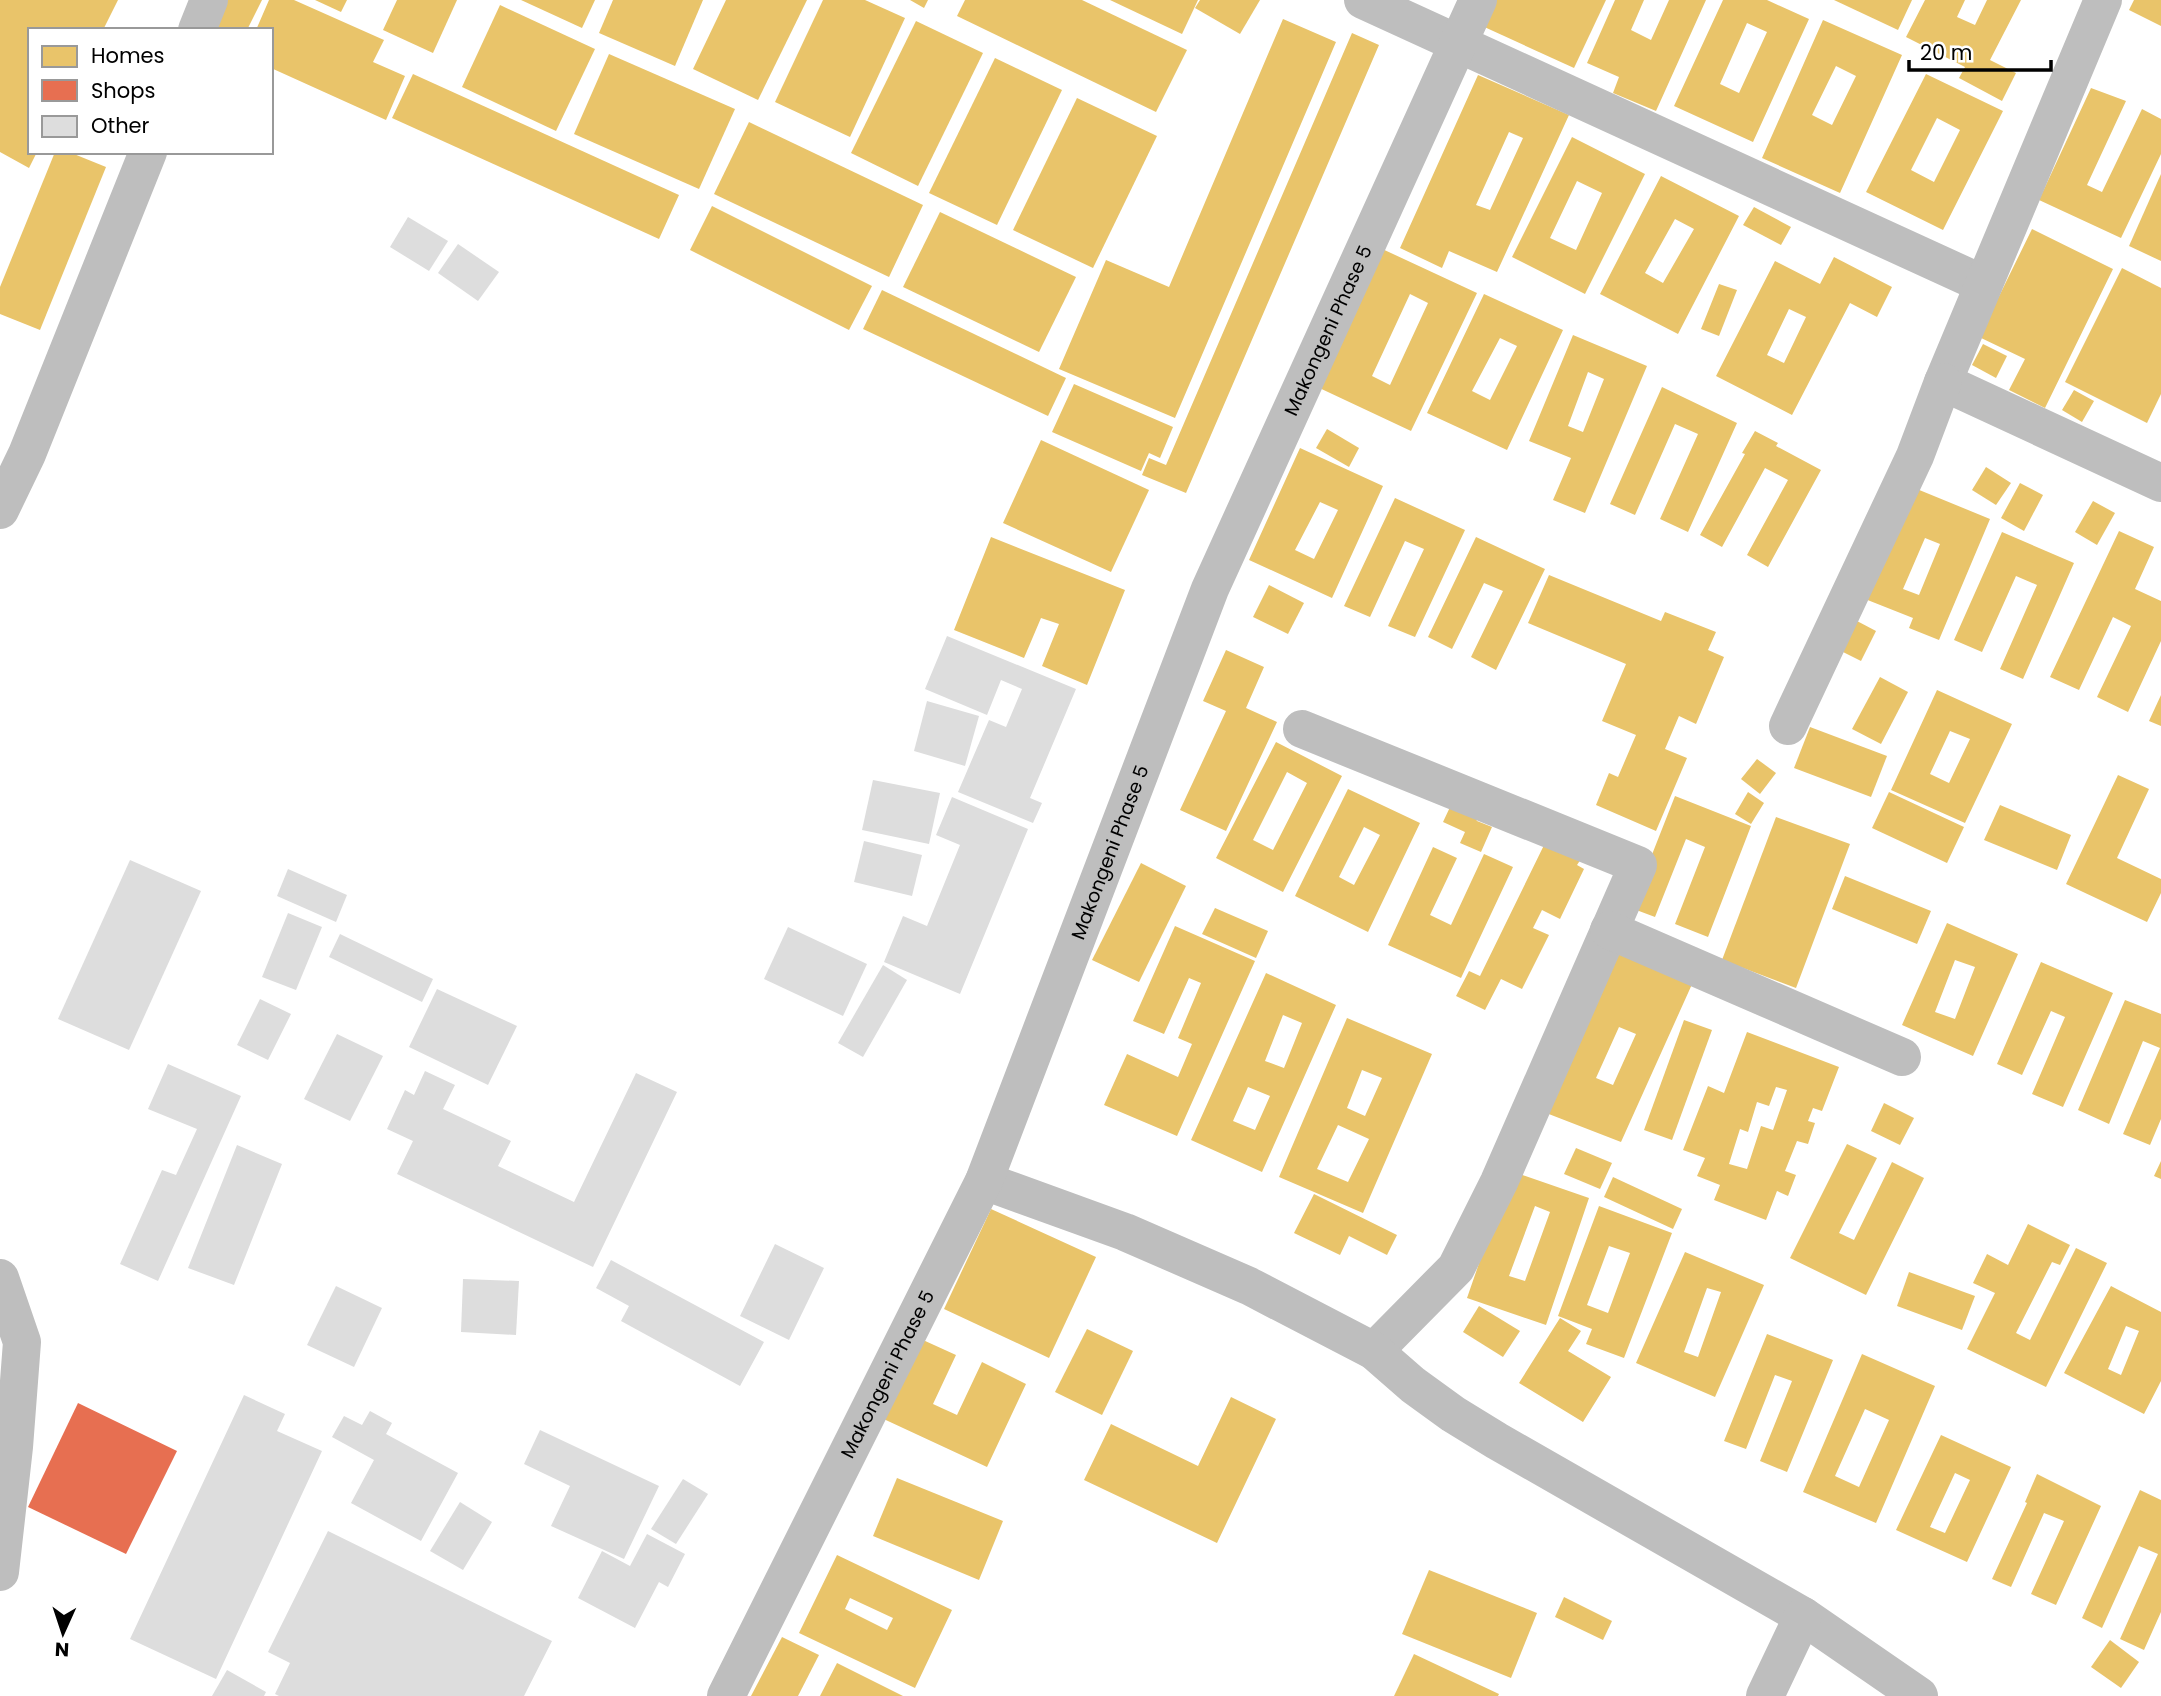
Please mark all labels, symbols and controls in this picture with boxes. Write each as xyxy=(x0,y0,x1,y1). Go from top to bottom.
legend xyxy=(28,28,273,154)
scale bar xyxy=(1909,28,2051,72)
text: 20 m xyxy=(1920,38,1973,67)
text: Homes xyxy=(91,41,165,70)
text: Shops xyxy=(91,76,155,105)
text: Other xyxy=(91,111,150,140)
street label: Makongeni Phase 5 xyxy=(1278,241,1379,420)
street label: Makongeni Phase 5 xyxy=(1064,761,1156,943)
street label: Makongeni Phase 5 xyxy=(834,1286,941,1463)
north arrow xyxy=(28,1598,98,1668)
text: N xyxy=(54,1636,70,1663)

